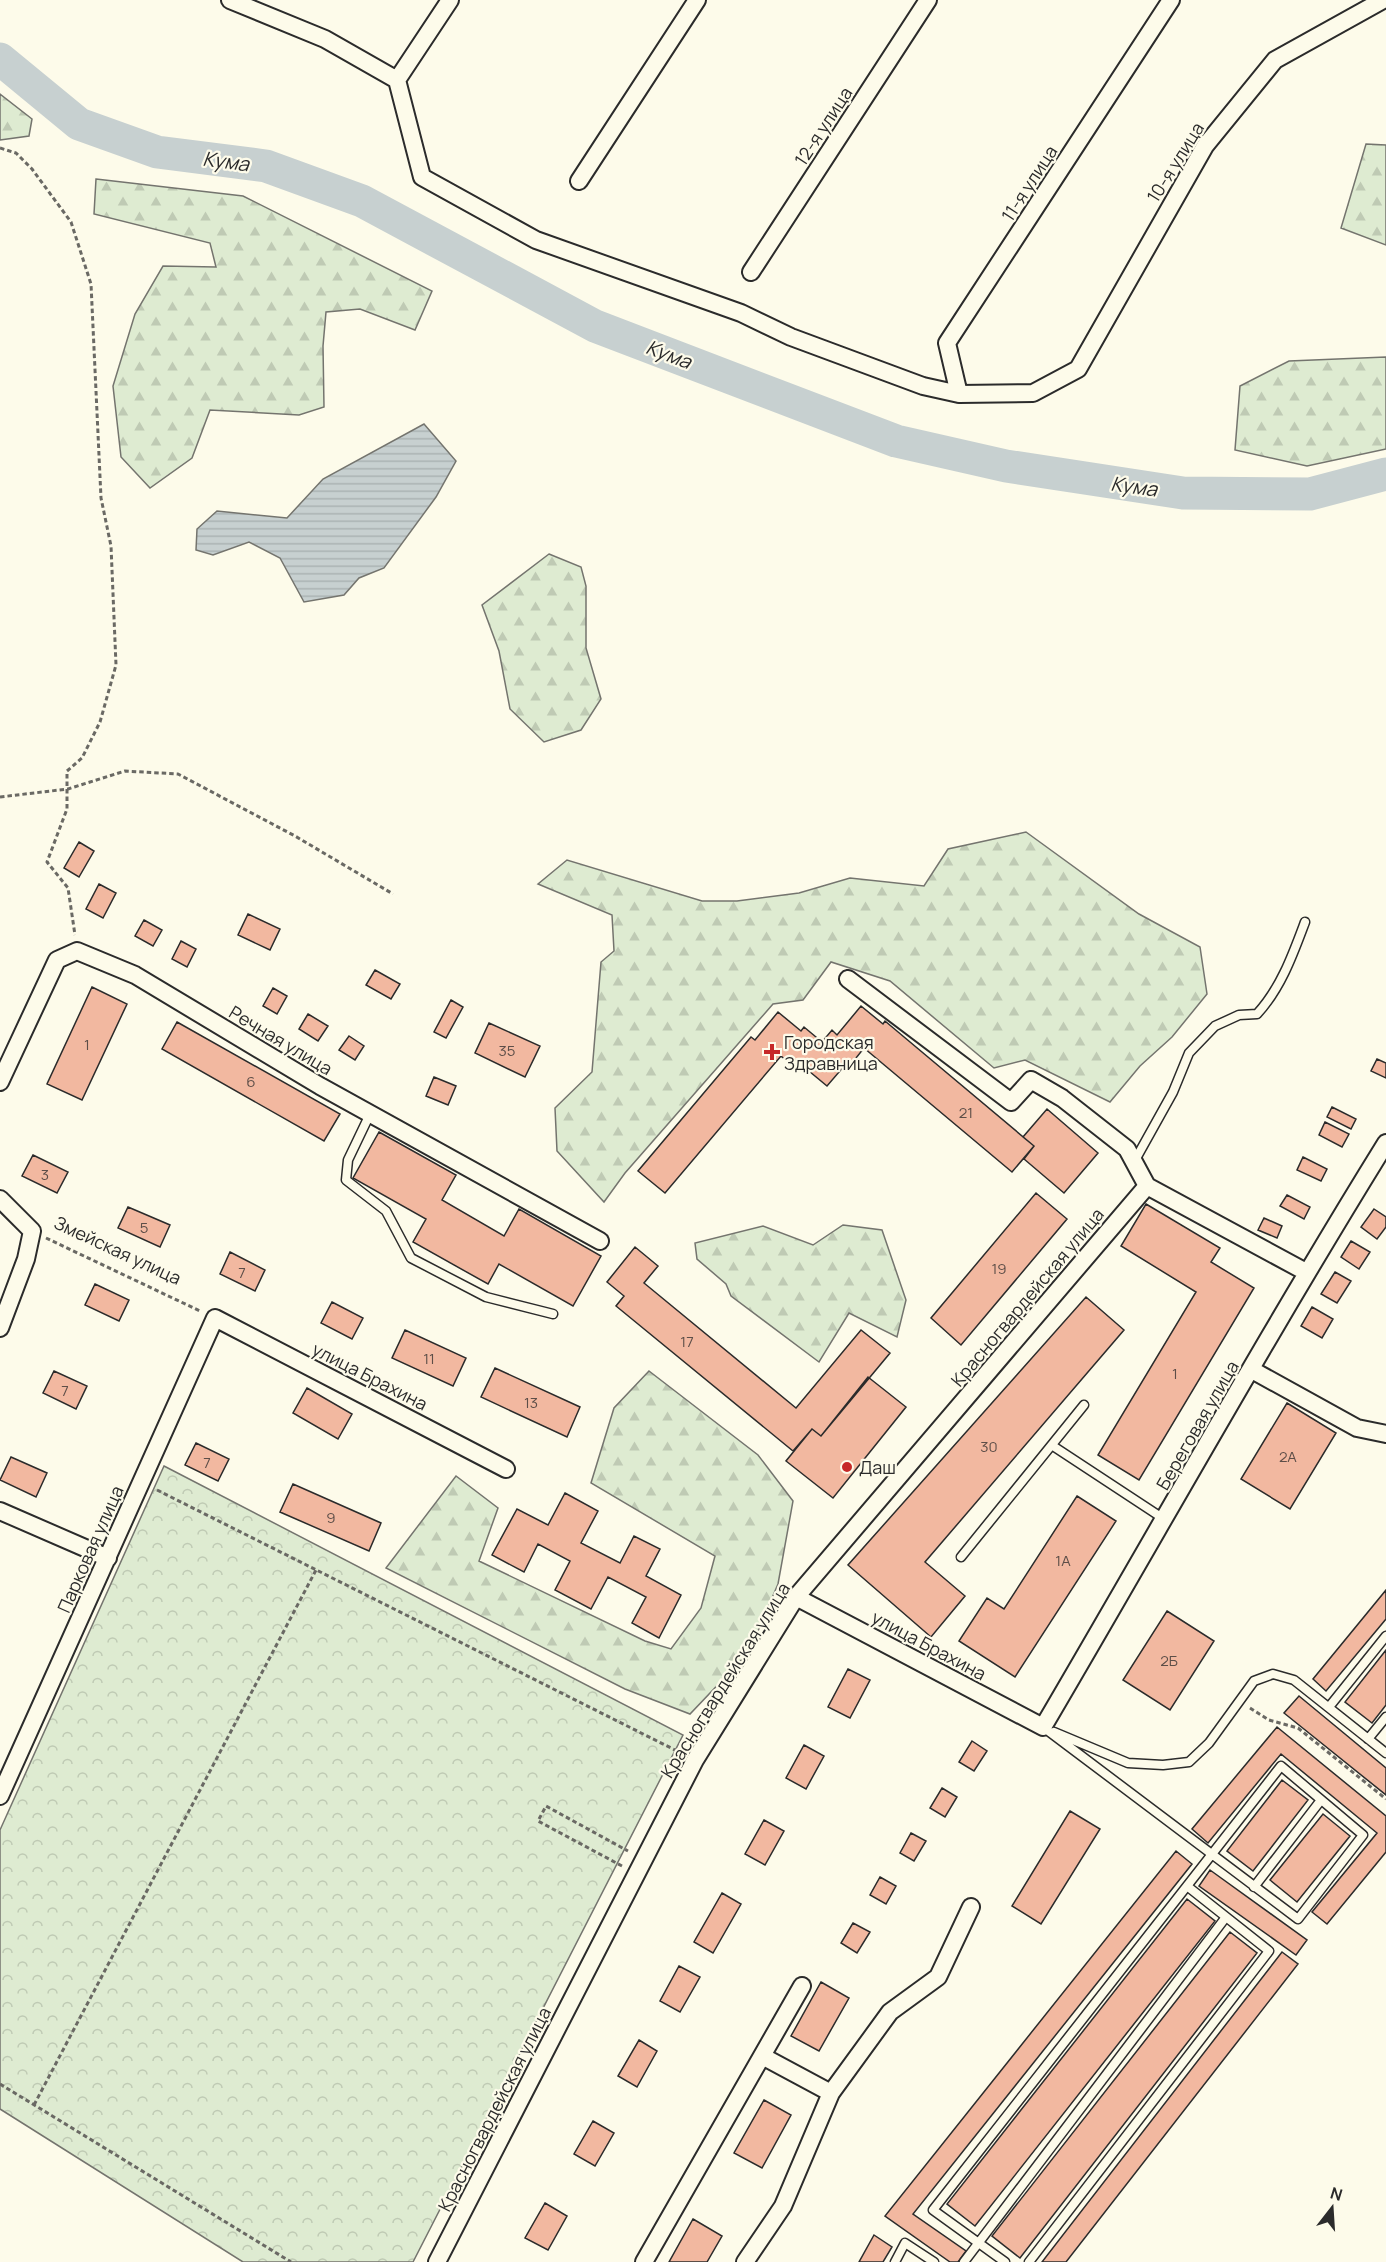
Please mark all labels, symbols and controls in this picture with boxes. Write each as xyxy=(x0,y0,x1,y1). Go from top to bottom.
street label: 12-я улица xyxy=(789,82,857,170)
street label: 10-я улица xyxy=(1141,117,1209,207)
street label: 11-я улица xyxy=(996,140,1062,226)
water label: Кума xyxy=(201,145,252,177)
water label: Кума xyxy=(642,333,696,375)
water label: Кума xyxy=(1109,469,1160,503)
street label: Речная улица xyxy=(225,1000,337,1080)
place label: Городская Здравница xyxy=(784,1030,878,1075)
house number: 1 xyxy=(84,1034,90,1055)
house number: 35 xyxy=(499,1040,515,1061)
marker: Городская Здравница xyxy=(765,1045,779,1059)
house number: 6 xyxy=(246,1071,256,1092)
house number: 21 xyxy=(959,1102,973,1123)
house number: 3 xyxy=(41,1164,49,1185)
street label: Красногвардейская улица xyxy=(945,1203,1109,1391)
street label: Змейская улица xyxy=(51,1210,185,1290)
house number: 5 xyxy=(140,1217,148,1238)
house number: 19 xyxy=(991,1258,1007,1279)
house number: 7 xyxy=(238,1262,246,1283)
house number: 17 xyxy=(680,1331,694,1352)
street label: улица Брахина xyxy=(308,1337,432,1415)
house number: 11 xyxy=(423,1348,435,1369)
street label: Береговая улица xyxy=(1150,1356,1244,1494)
house number: 1 xyxy=(1172,1363,1178,1384)
house number: 7 xyxy=(61,1380,69,1401)
house number: 13 xyxy=(524,1392,538,1413)
house number: 30 xyxy=(980,1436,998,1457)
house number: 2А xyxy=(1279,1446,1297,1467)
house number: 7 xyxy=(203,1452,211,1473)
place label: Даш xyxy=(859,1455,896,1479)
marker: Даш xyxy=(840,1460,854,1474)
street label: Парковая улица xyxy=(51,1482,129,1616)
house number: 9 xyxy=(326,1507,336,1528)
house number: 1А xyxy=(1055,1550,1071,1571)
street label: Красногвардейская улица xyxy=(655,1578,795,1782)
street label: улица Брахина xyxy=(868,1605,990,1685)
house number: 2Б xyxy=(1160,1650,1178,1671)
street label: Красногвардейская улица xyxy=(432,2003,556,2215)
north arrow xyxy=(1302,2178,1362,2238)
text: N xyxy=(1328,2181,1345,2206)

